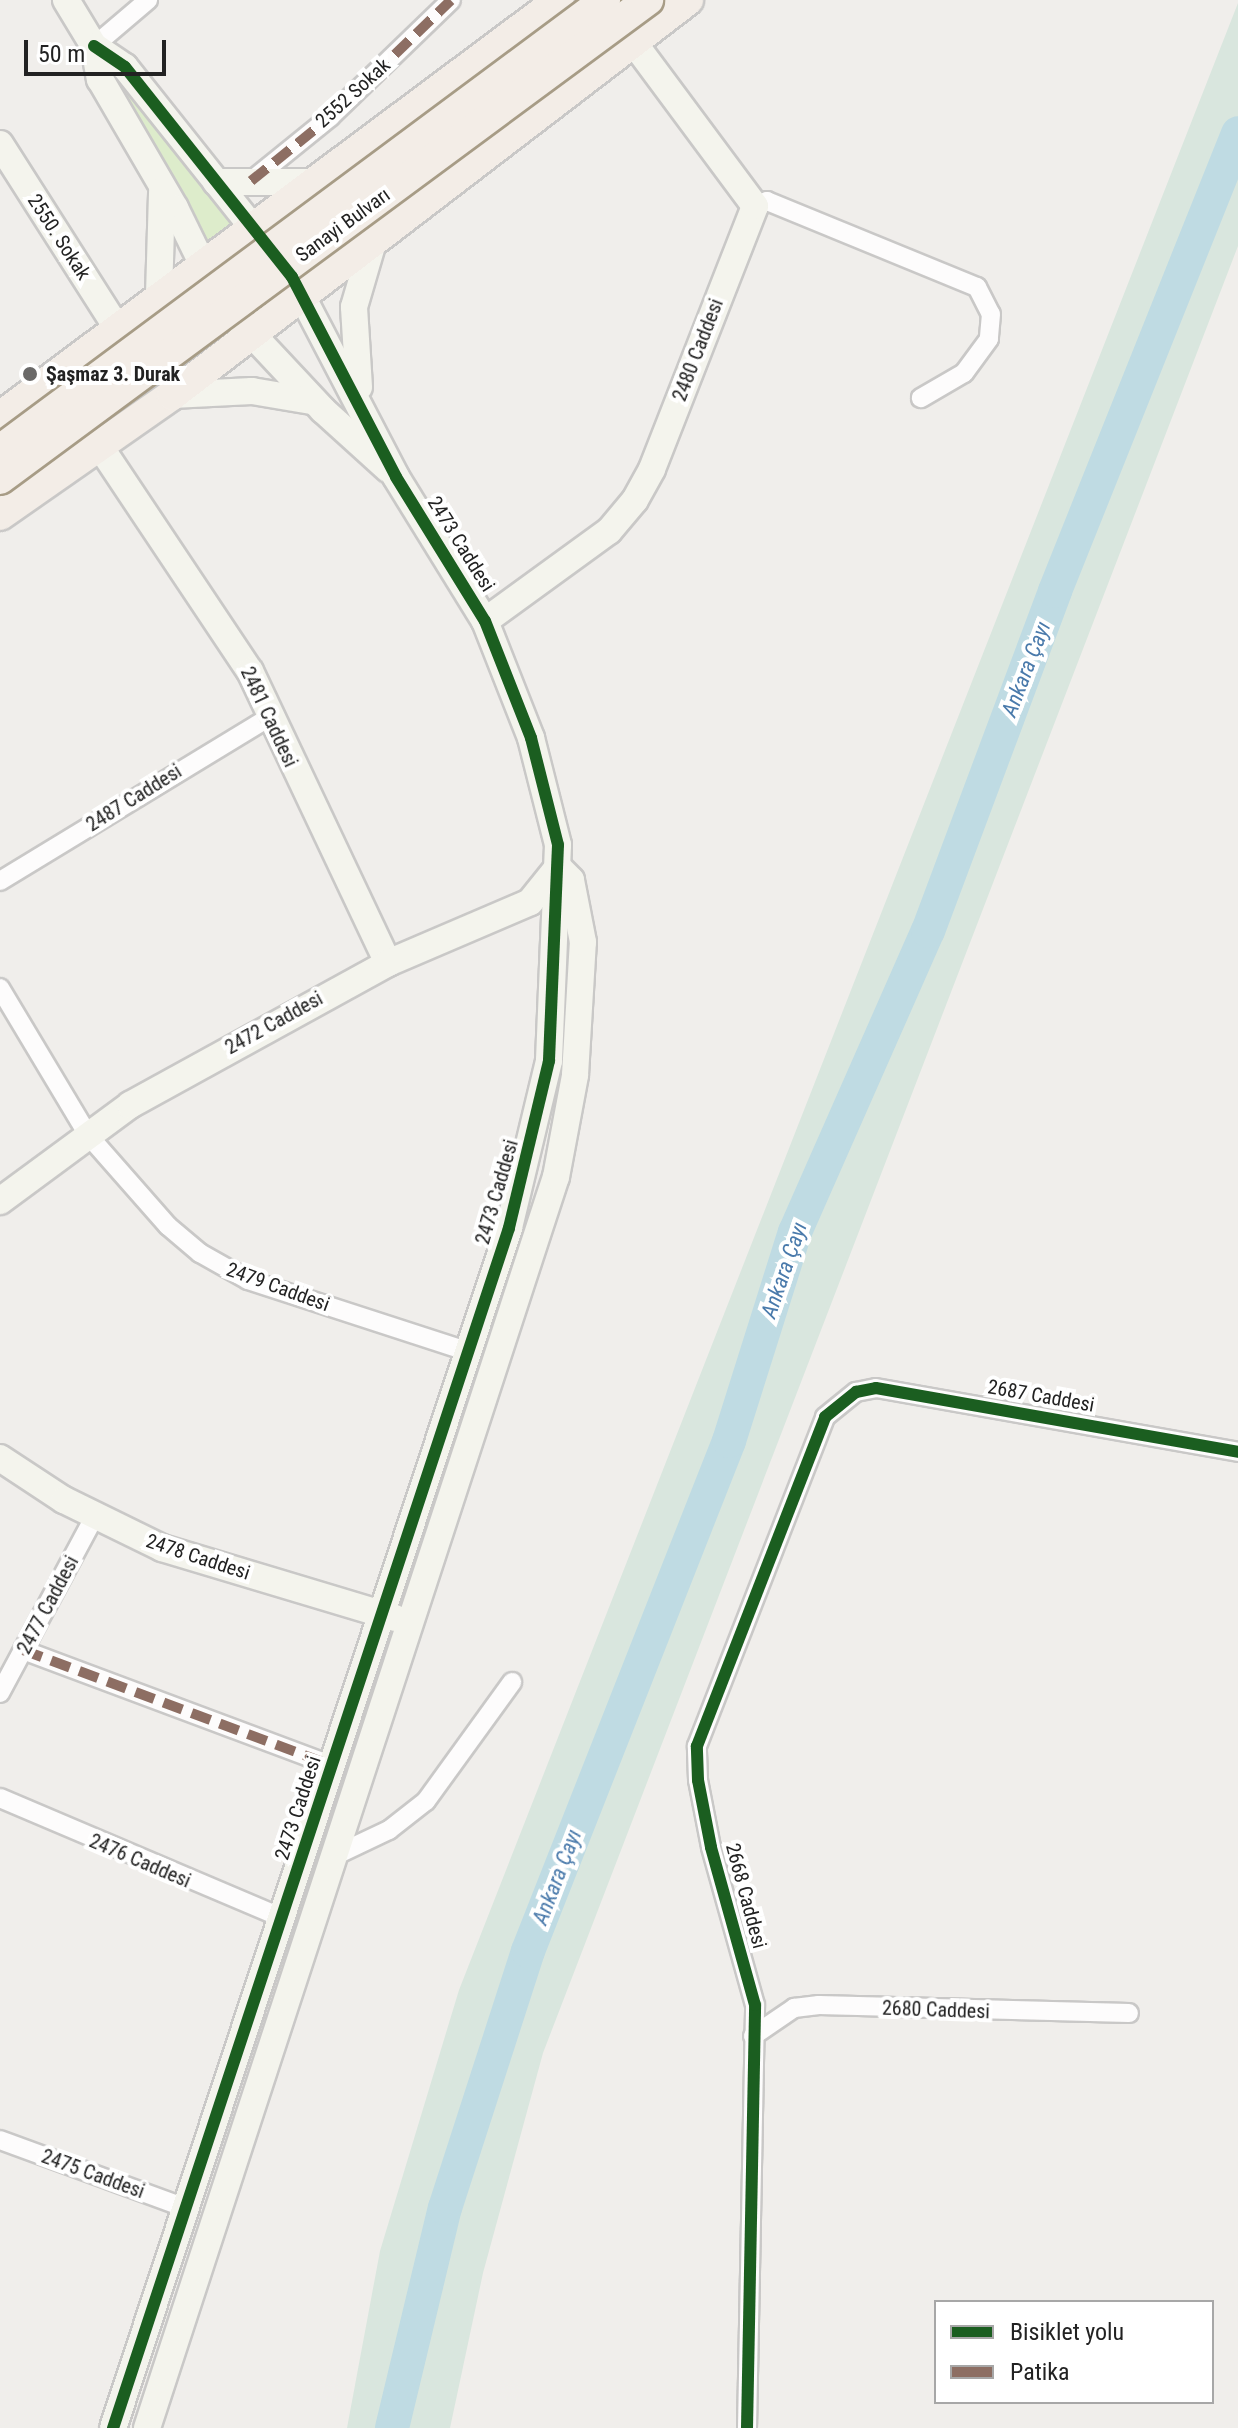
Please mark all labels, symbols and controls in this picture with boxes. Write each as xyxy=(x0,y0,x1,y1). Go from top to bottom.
scale bar xyxy=(28,24,170,74)
text: 50 m xyxy=(38,40,85,68)
street label: 2552 Sokak xyxy=(311,53,395,133)
street label: Sanayi Bulvarı xyxy=(291,183,395,267)
street label: 2550. Sokak xyxy=(22,190,96,284)
street label: 2480 Caddesi xyxy=(667,295,729,405)
place label: Şaşmaz 3. Durak xyxy=(46,362,180,386)
marker: Şaşmaz 3. Durak xyxy=(21,365,39,383)
street label: 2473 Caddesi xyxy=(422,492,500,596)
water label: Ankara Çayı xyxy=(996,618,1056,720)
street label: 2481 Caddesi xyxy=(235,663,303,771)
street label: 2487 Caddesi xyxy=(82,759,186,837)
street label: 2472 Caddesi xyxy=(221,986,327,1060)
street label: 2473 Caddesi xyxy=(471,1137,523,1247)
water label: Ankara Çayı xyxy=(755,1218,813,1322)
street label: 2479 Caddesi xyxy=(223,1257,333,1317)
street label: 2687 Caddesi xyxy=(986,1375,1096,1417)
street label: 2478 Caddesi xyxy=(143,1529,253,1585)
street label: 2477 Caddesi xyxy=(12,1552,84,1658)
street label: 2473 Caddesi xyxy=(270,1753,326,1863)
water label: Ankara Çayı xyxy=(527,1826,587,1928)
street label: 2476 Caddesi xyxy=(86,1829,194,1893)
street label: 2668 Caddesi xyxy=(720,1841,772,1951)
street label: 2680 Caddesi xyxy=(882,1996,990,2024)
street label: 2475 Caddesi xyxy=(38,2144,148,2204)
legend xyxy=(934,2300,1214,2404)
text: Bisiklet yolu xyxy=(1010,2318,1124,2346)
text: Patika xyxy=(1010,2358,1070,2386)

